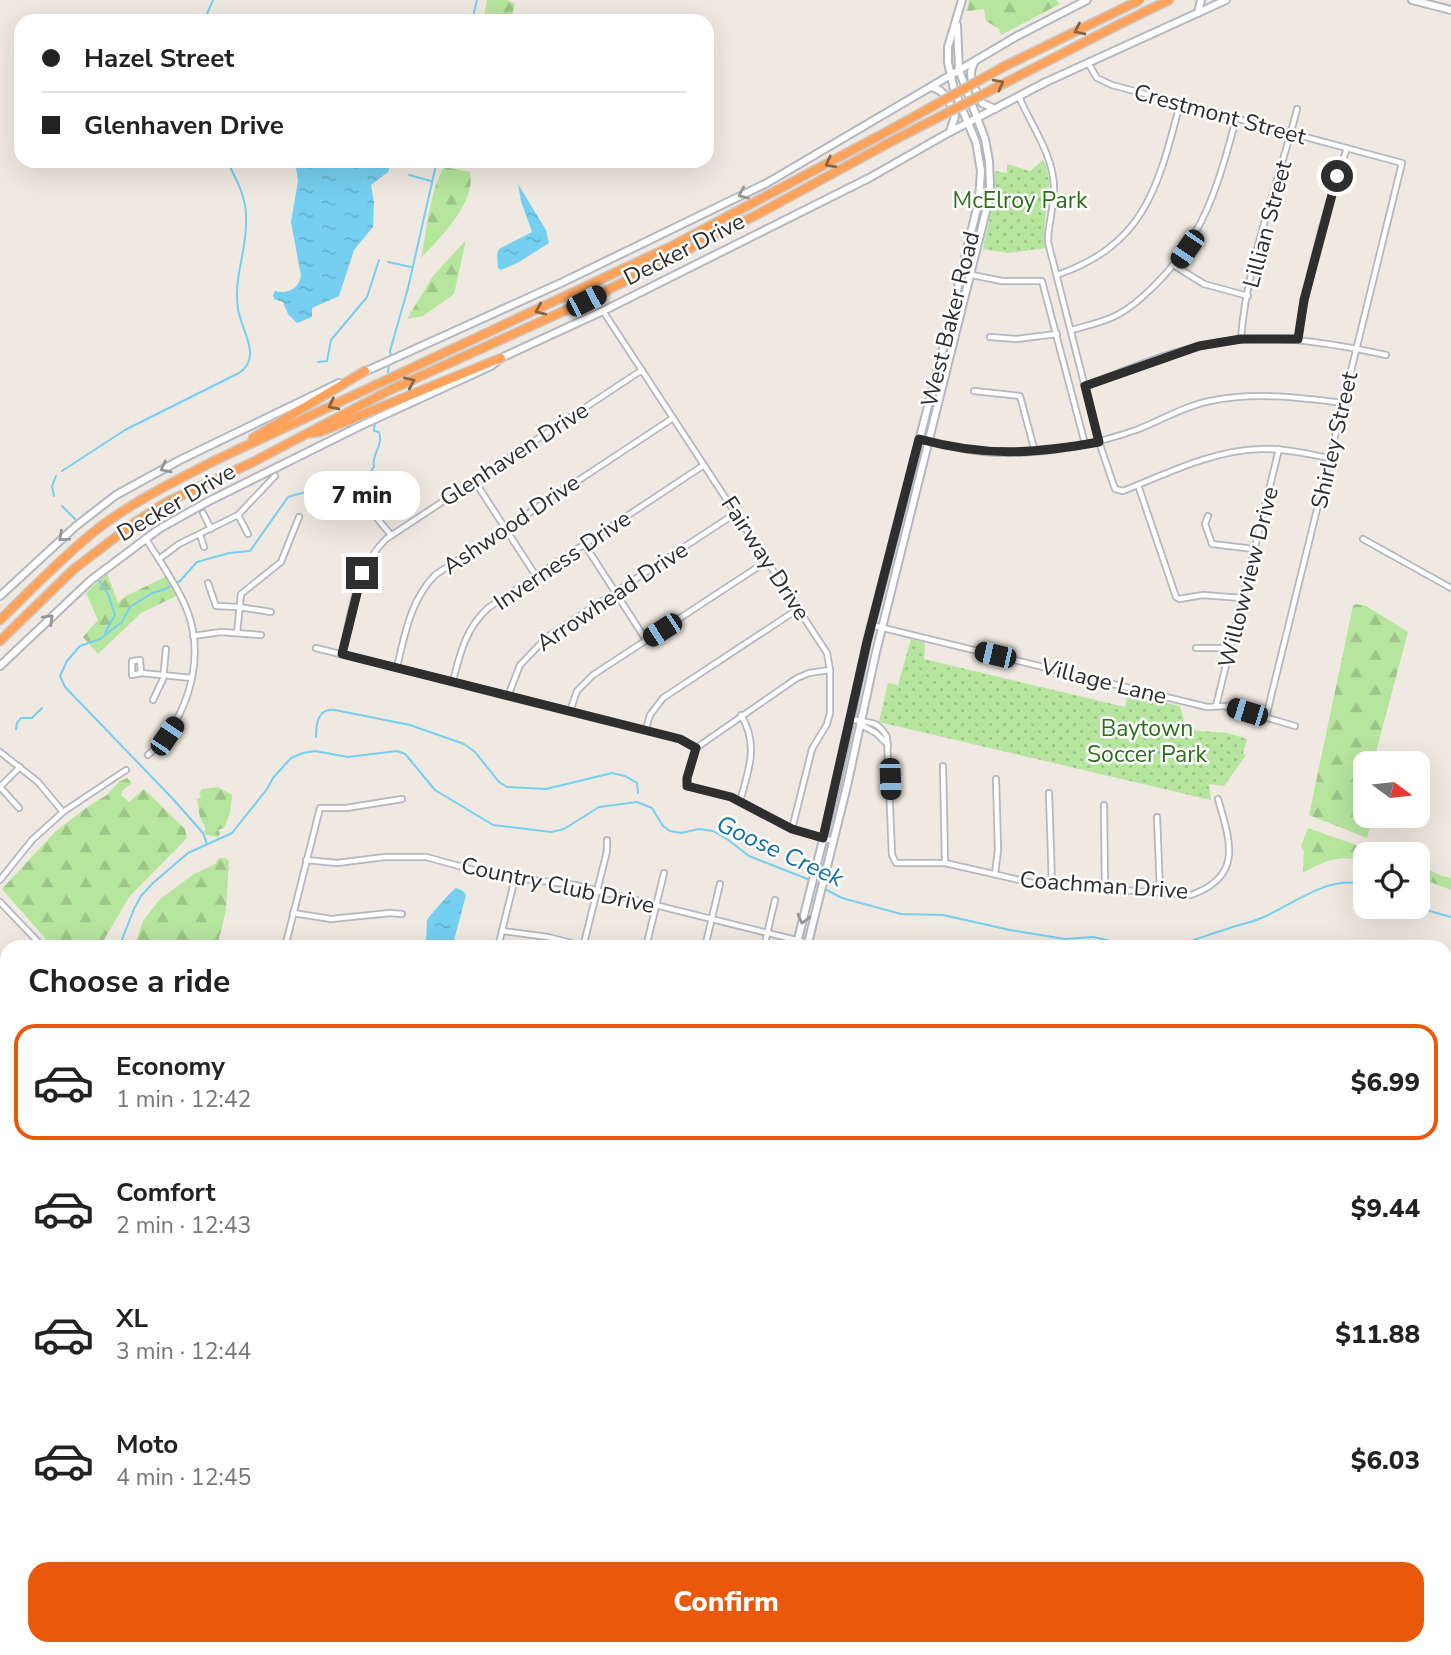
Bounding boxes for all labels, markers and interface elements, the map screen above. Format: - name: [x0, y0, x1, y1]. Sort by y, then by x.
- one-way arrow: [1074, 21, 1086, 35]
- text: Hazel Street: [84, 41, 234, 76]
- street label: Crestmont Street: [1130, 77, 1310, 153]
- one-way arrow: [992, 79, 1004, 93]
- text: Glenhaven Drive: [84, 108, 284, 143]
- one-way arrow: [825, 154, 837, 168]
- street label: Lillian Street: [1236, 156, 1300, 291]
- route start: [1321, 160, 1353, 192]
- park label: McElroy Park: [953, 185, 1088, 216]
- one-way arrow: [738, 186, 750, 200]
- street label: Decker Drive: [618, 206, 750, 293]
- car: [1167, 226, 1208, 272]
- street label: West Baker Road: [914, 228, 987, 410]
- car: [563, 282, 610, 320]
- one-way arrow: [535, 301, 547, 315]
- street label: Shirley Street: [1304, 367, 1366, 512]
- one-way arrow: [403, 376, 415, 390]
- street label: Glenhaven Drive: [434, 395, 595, 514]
- one-way arrow: [328, 397, 340, 411]
- street label: Decker Drive: [111, 456, 241, 549]
- one-way arrow: [160, 459, 172, 473]
- street label: Ashwood Drive: [437, 467, 586, 582]
- callout: 7 min: [304, 472, 420, 520]
- text: 7 min: [332, 480, 392, 511]
- street label: Willowview Drive: [1211, 483, 1286, 671]
- street label: Fairway Drive: [714, 490, 817, 626]
- street label: Inverness Drive: [488, 503, 637, 618]
- one-way arrow: [58, 529, 71, 542]
- street label: Arrowhead Drive: [530, 534, 694, 659]
- route end: [346, 557, 378, 589]
- car: [639, 610, 686, 650]
- one-way arrow: [41, 615, 54, 628]
- car: [973, 640, 1018, 670]
- street label: Village Lane: [1037, 651, 1170, 712]
- car: [1224, 696, 1271, 728]
- car: [147, 713, 188, 759]
- park label: Baytown Soccer Park: [1087, 713, 1208, 770]
- north arrow: [1353, 751, 1430, 828]
- map controls: [1353, 751, 1430, 919]
- car: [879, 758, 902, 800]
- water label: Goose Creek: [711, 808, 850, 895]
- button: locate: [1353, 842, 1430, 919]
- street label: Country Club Drive: [458, 850, 658, 921]
- street label: Coachman Drive: [1019, 864, 1189, 907]
- one-way arrow: [797, 913, 811, 925]
- text: Choose a ride: [28, 960, 230, 1003]
- text: Economy: [116, 1049, 225, 1084]
- icon: car: [32, 1051, 95, 1114]
- text: $6.99: [1351, 1065, 1420, 1100]
- text: 1 min · 12:42: [116, 1084, 251, 1115]
- text: Comfort: [116, 1175, 216, 1210]
- icon: car: [32, 1177, 95, 1240]
- text: $9.44: [1351, 1191, 1420, 1226]
- text: 2 min · 12:43: [116, 1210, 251, 1241]
- text: XL: [116, 1301, 148, 1336]
- icon: car: [32, 1303, 95, 1366]
- text: $11.88: [1335, 1317, 1420, 1352]
- text: 3 min · 12:44: [116, 1336, 251, 1367]
- text: Moto: [116, 1427, 178, 1462]
- icon: car: [32, 1429, 95, 1492]
- text: $6.03: [1351, 1443, 1420, 1478]
- text: 4 min · 12:45: [116, 1462, 251, 1493]
- button: Confirm: [28, 1562, 1424, 1642]

